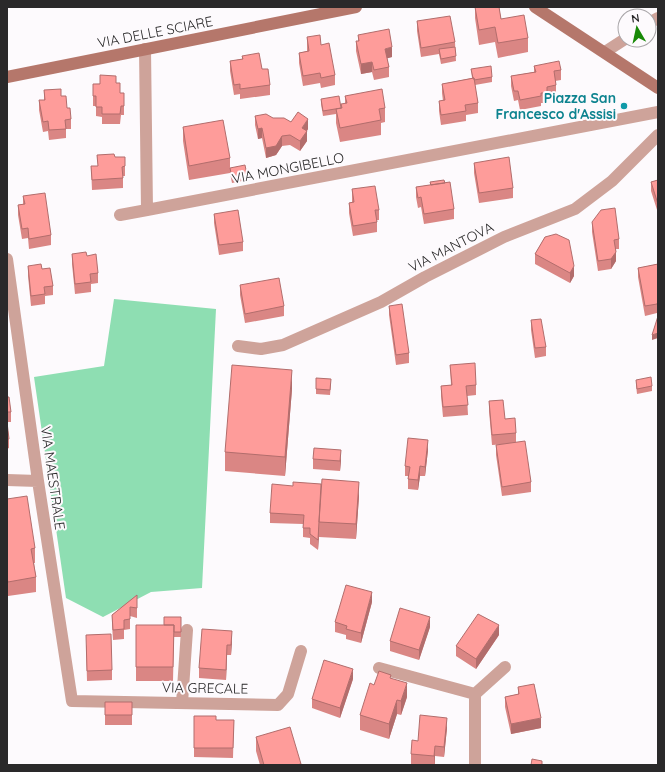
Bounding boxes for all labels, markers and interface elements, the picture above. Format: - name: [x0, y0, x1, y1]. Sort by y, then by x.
- north arrow: [617, 8, 657, 48]
- text: N: [630, 11, 641, 26]
- street label: VIA DELLE SCIARE: [96, 12, 214, 52]
- place label: Piazza San Francesco d'Assisi: [495, 89, 616, 123]
- marker: Piazza San Francesco d'Assisi: [619, 101, 629, 111]
- street label: VIA MONGIBELLO: [230, 148, 346, 188]
- street label: VIA MANTOVA: [405, 218, 497, 276]
- street label: VIA MAESTRALE: [37, 425, 69, 531]
- street label: VIA GRECALE: [162, 678, 248, 698]

